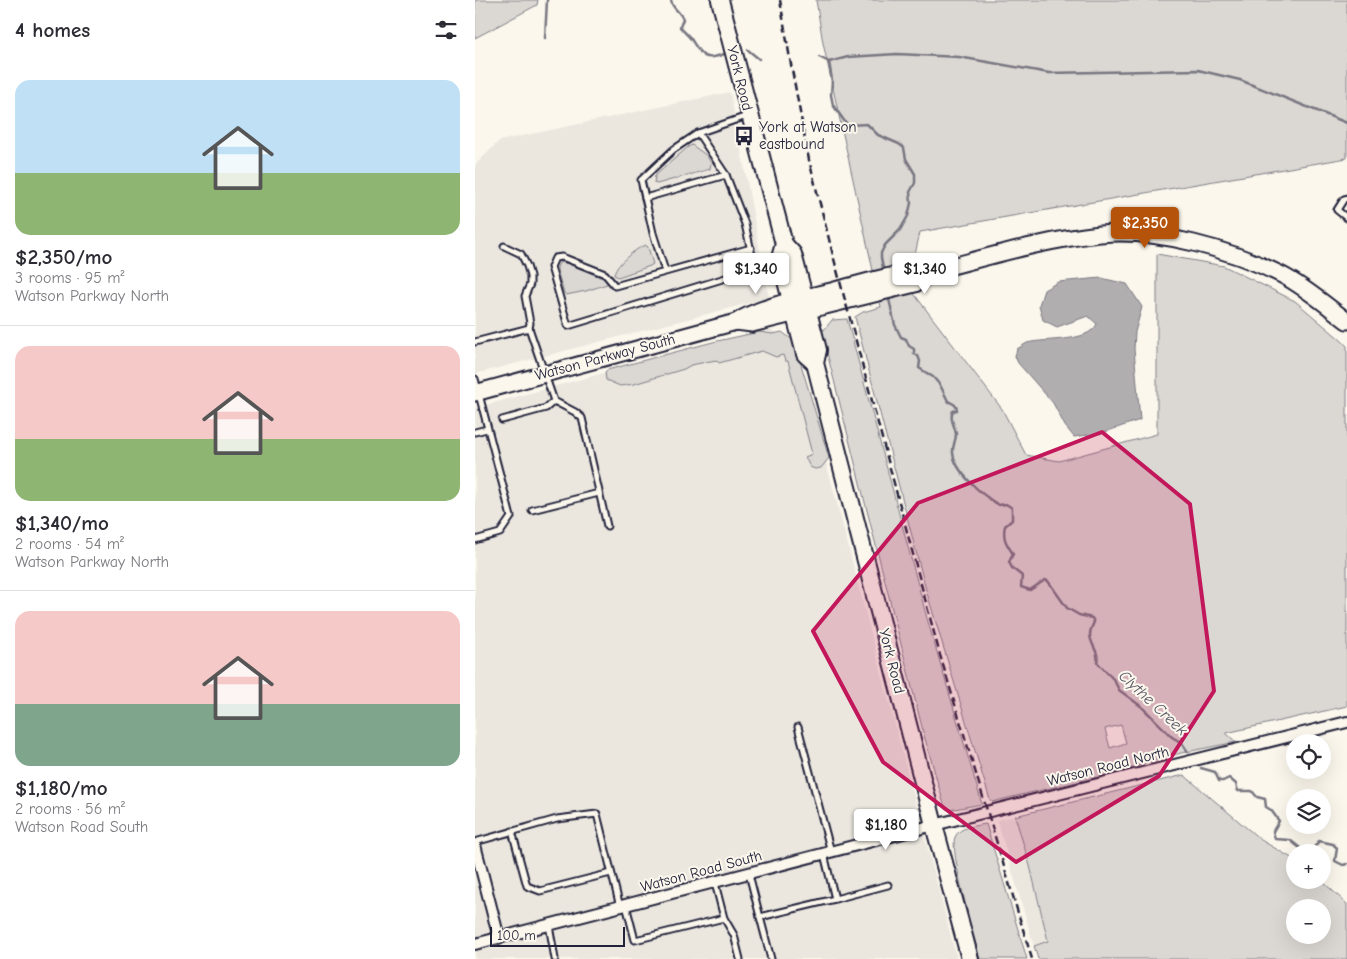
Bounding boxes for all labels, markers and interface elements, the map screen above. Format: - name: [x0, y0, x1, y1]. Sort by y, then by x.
- icon: filters: [432, 16, 460, 44]
- text: 4 homes: [15, 18, 90, 42]
- street label: York Road: [723, 44, 757, 112]
- icon: home: [193, 113, 283, 203]
- place label: York at Watson eastbound: [759, 118, 857, 153]
- bus stop icon: York at Watson eastbound: [733, 125, 755, 147]
- pin: $2,350: [1104, 206, 1186, 249]
- text: $2,350: [1122, 214, 1168, 232]
- text: $2,350/mo: [15, 245, 112, 269]
- pin: $1,340: [715, 252, 797, 295]
- pin: $1,340: [884, 252, 966, 295]
- text: $1,340: [734, 260, 778, 278]
- text: $1,340: [903, 260, 947, 278]
- text: 3 rooms · 95 m²: [15, 269, 125, 287]
- text: Watson Parkway North: [15, 287, 169, 305]
- street label: Watson Parkway South: [533, 330, 677, 384]
- icon: home: [193, 378, 283, 468]
- text: $1,340/mo: [15, 511, 109, 535]
- text: 2 rooms · 54 m²: [15, 535, 124, 553]
- text: Watson Parkway North: [15, 553, 169, 571]
- street label: York Road: [875, 627, 909, 695]
- icon: home: [193, 643, 283, 733]
- water label: Clythe Creek: [1115, 667, 1191, 739]
- map controls: [1286, 734, 1331, 944]
- button: locate: [1286, 734, 1331, 779]
- street label: Watson Road North: [1045, 742, 1171, 790]
- text: $1,180/mo: [15, 776, 108, 800]
- button: layers: [1286, 789, 1331, 834]
- text: 2 rooms · 56 m²: [15, 800, 125, 818]
- pin: $1,180: [845, 808, 927, 851]
- text: $1,180: [865, 816, 907, 834]
- text: Watson Road South: [15, 818, 148, 836]
- button: +: [1286, 844, 1331, 889]
- street label: Watson Road South: [638, 846, 764, 896]
- button: −: [1286, 899, 1331, 944]
- scale bar: [490, 924, 625, 947]
- text: 100 m: [497, 927, 536, 944]

